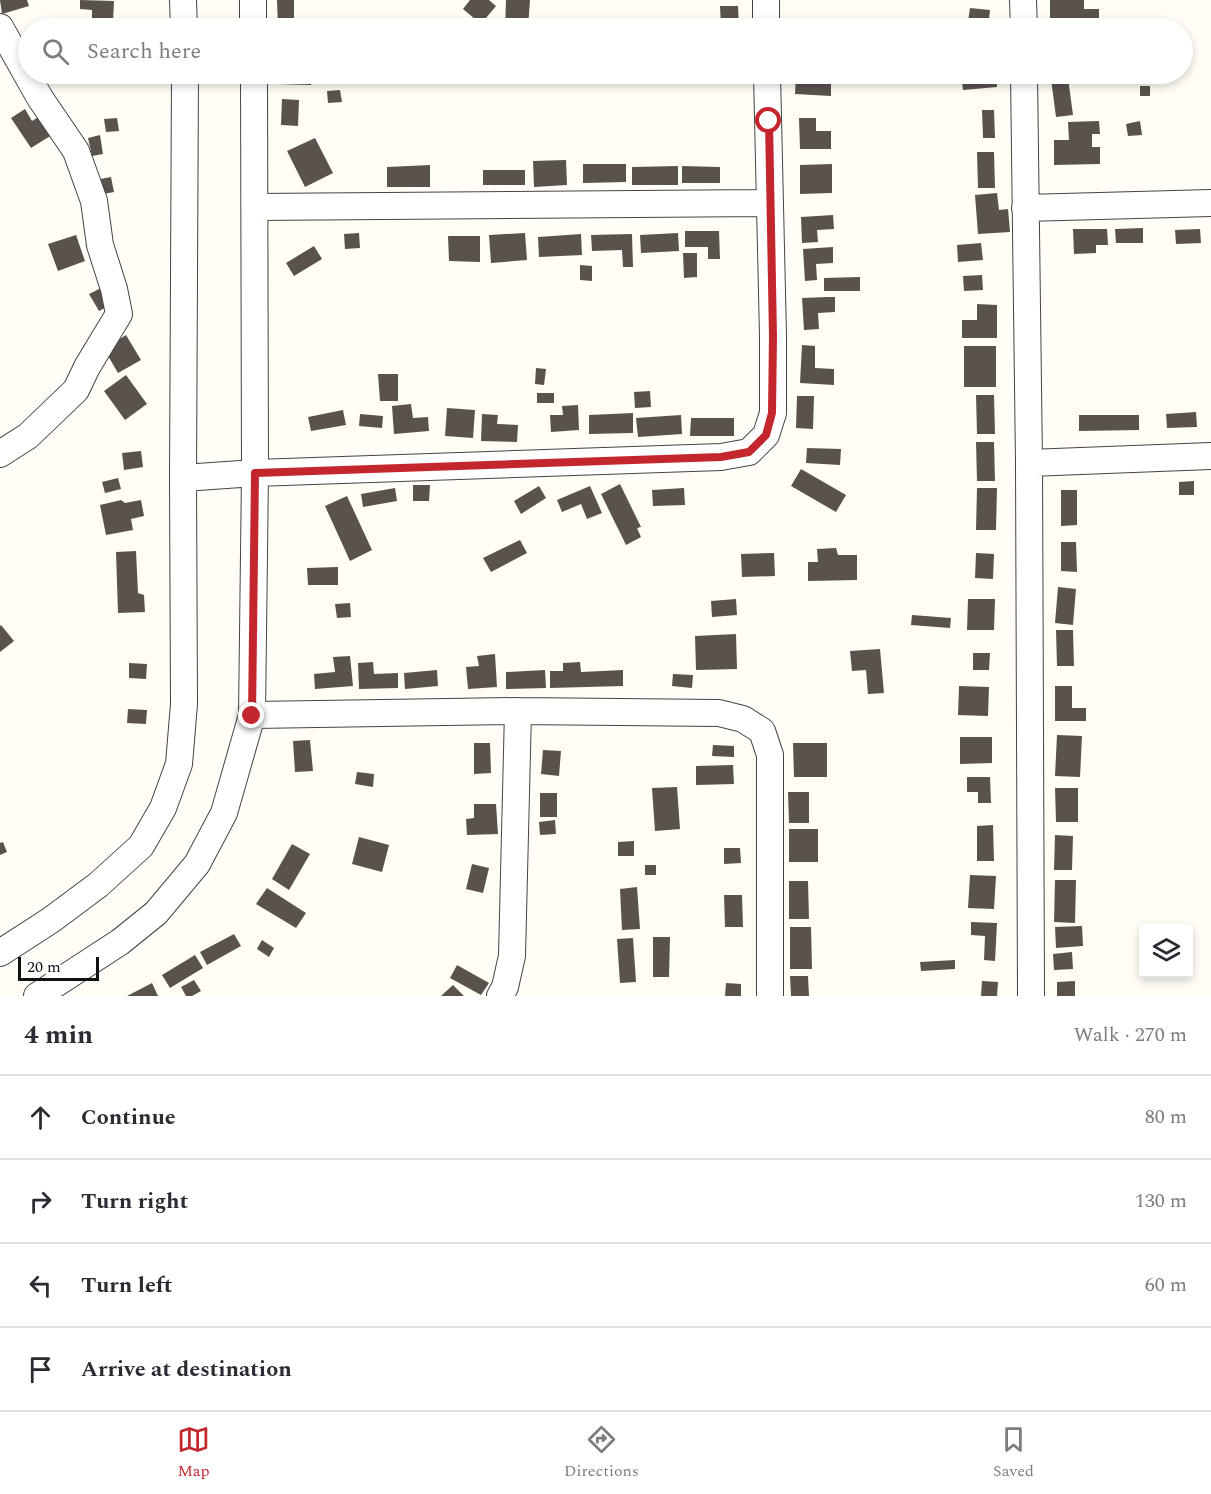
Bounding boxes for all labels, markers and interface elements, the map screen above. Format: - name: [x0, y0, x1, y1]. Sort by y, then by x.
- search box: [18, 18, 1193, 84]
- icon: search: [39, 35, 72, 68]
- text: Search here: [87, 35, 201, 68]
- route start: [755, 107, 781, 133]
- route end: [238, 702, 264, 728]
- map controls: [1139, 924, 1193, 978]
- button: layers: [1139, 924, 1193, 978]
- scale bar: [18, 954, 99, 982]
- text: 20 m: [27, 955, 61, 979]
- text: 4 min: [24, 1015, 93, 1055]
- text: Walk · 270 m: [1074, 1020, 1187, 1050]
- icon: ahead: [24, 1101, 57, 1134]
- text: Continue: [81, 1101, 176, 1134]
- text: 80 m: [1145, 1102, 1187, 1132]
- icon: right: [24, 1185, 57, 1218]
- text: Turn right: [81, 1185, 188, 1218]
- text: 130 m: [1135, 1186, 1187, 1216]
- icon: left: [24, 1269, 57, 1302]
- text: Turn left: [81, 1269, 173, 1302]
- text: 60 m: [1145, 1270, 1187, 1300]
- icon: arrive: [24, 1353, 57, 1386]
- text: Arrive at destination: [81, 1353, 292, 1386]
- tab: Map: [177, 1423, 210, 1483]
- tab: Directions: [564, 1423, 639, 1483]
- tab: Saved: [993, 1423, 1034, 1483]

